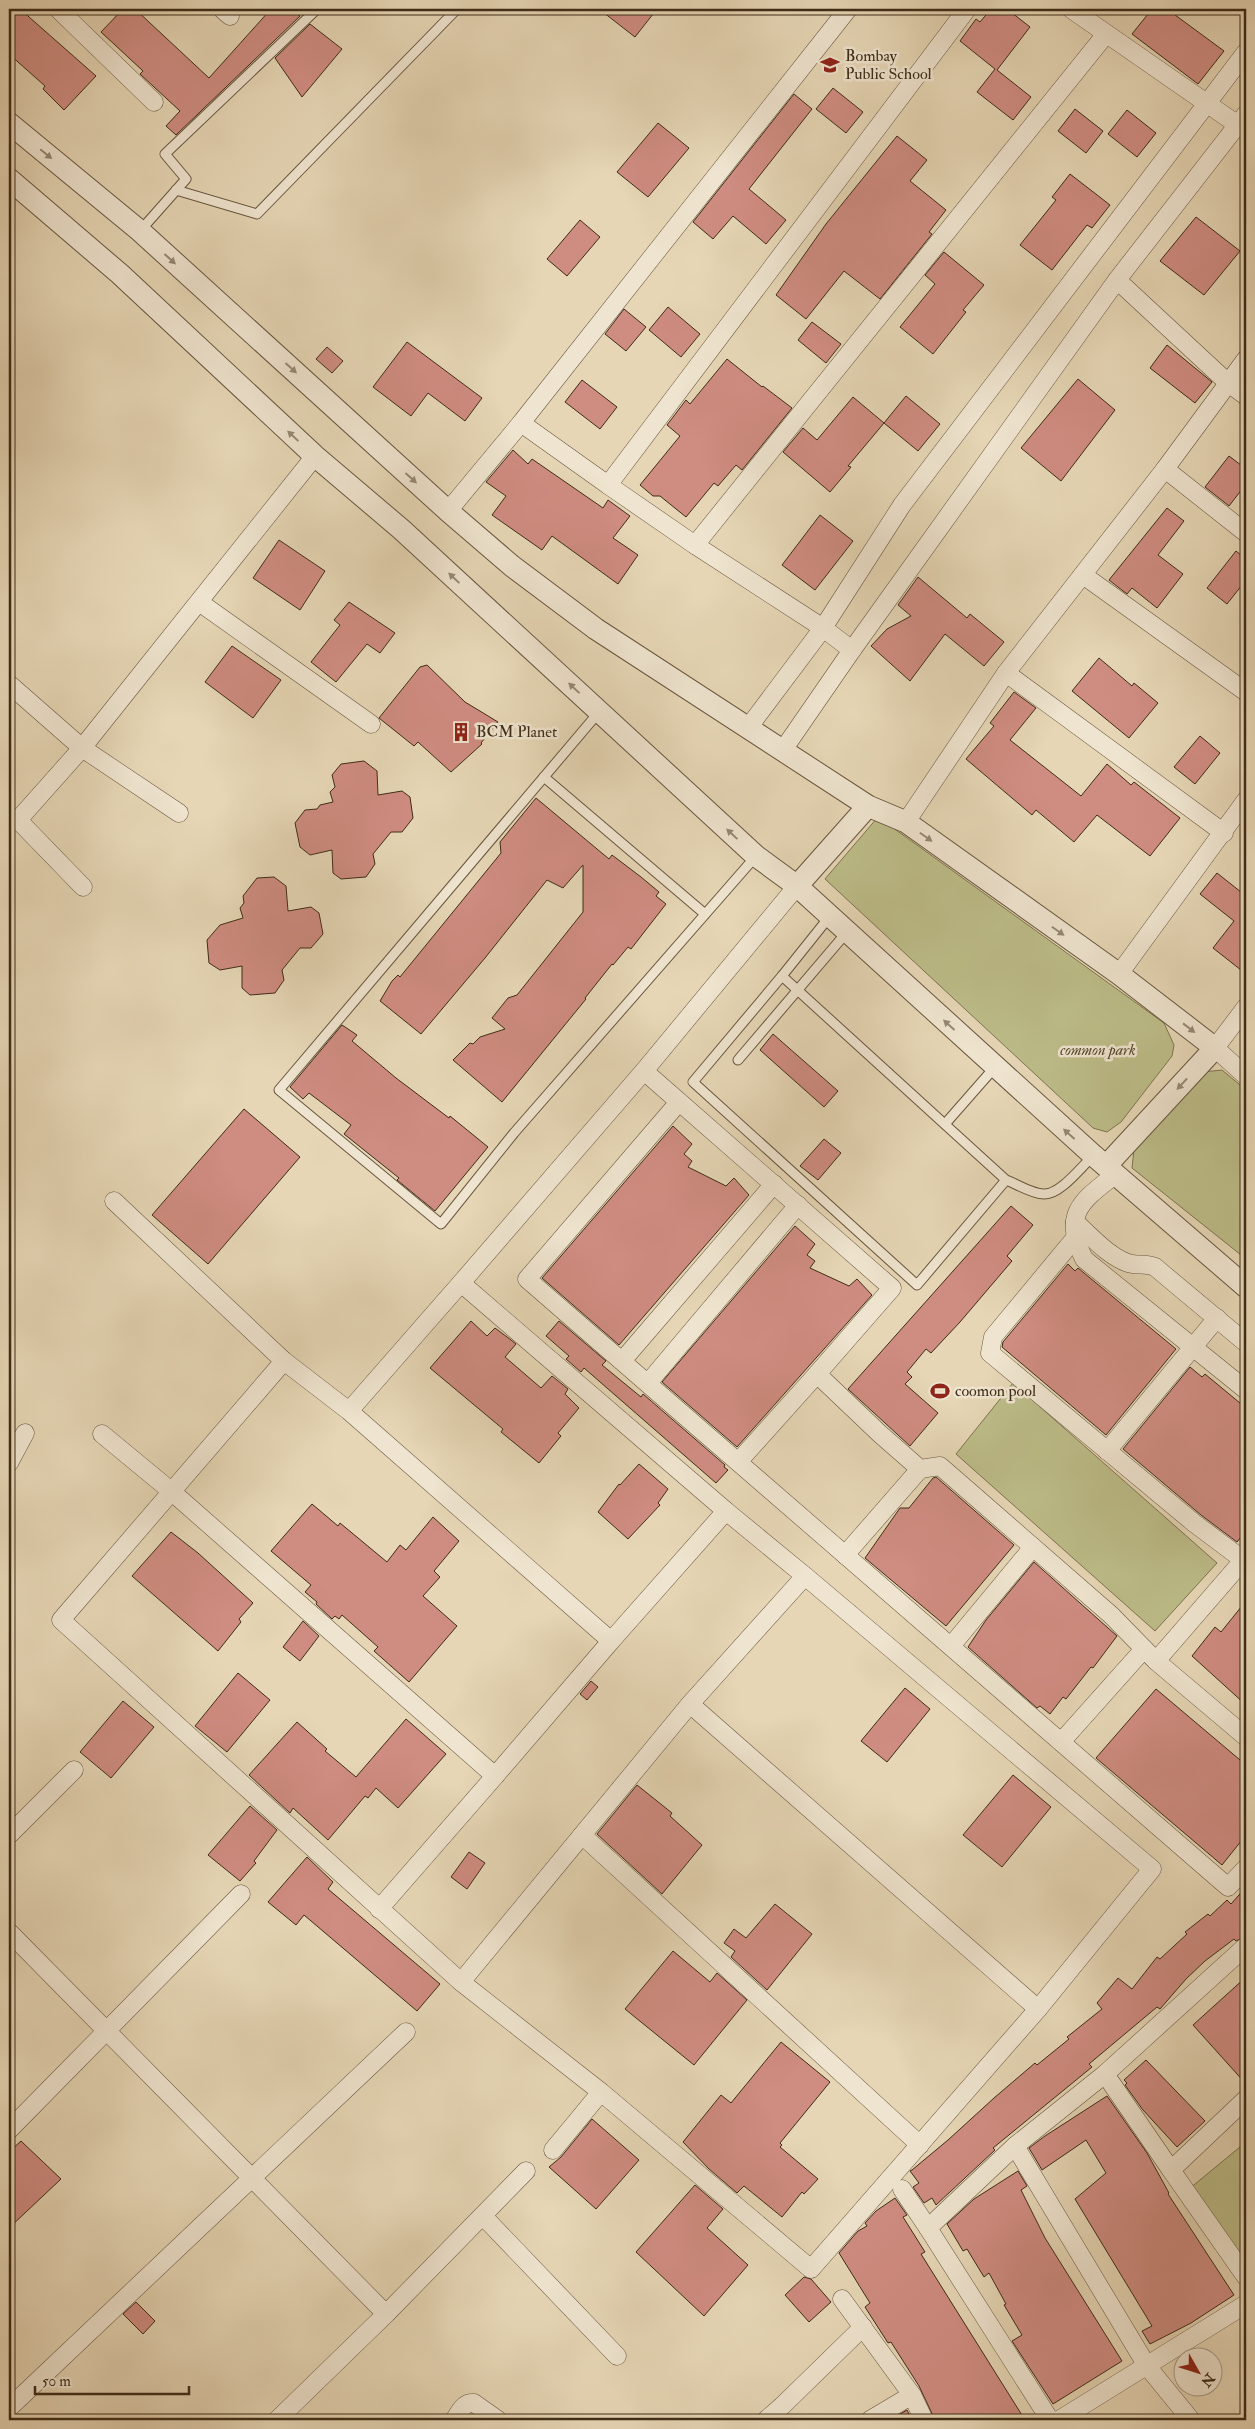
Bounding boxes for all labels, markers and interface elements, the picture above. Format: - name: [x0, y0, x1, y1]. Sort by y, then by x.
- place label: Bombay Public School: [845, 46, 932, 84]
- school or university icon: Bombay Public School: [819, 54, 841, 76]
- one-way arrow: [40, 149, 53, 160]
- one-way arrow: [164, 253, 176, 265]
- one-way arrow: [284, 362, 296, 374]
- one-way arrow: [288, 430, 300, 442]
- one-way arrow: [404, 472, 416, 484]
- one-way arrow: [448, 573, 461, 584]
- one-way arrow: [567, 683, 580, 694]
- building icon: BCM Planet: [450, 721, 472, 743]
- place label: BCM Planet: [476, 722, 557, 742]
- one-way arrow: [727, 828, 739, 840]
- one-way arrow: [919, 831, 932, 842]
- one-way arrow: [1052, 926, 1065, 936]
- one-way arrow: [943, 1019, 956, 1030]
- one-way arrow: [1182, 1023, 1196, 1033]
- park label: common park: [1060, 1040, 1136, 1060]
- one-way arrow: [1176, 1078, 1188, 1090]
- one-way arrow: [1064, 1128, 1076, 1140]
- sports icon: coomon pool: [929, 1380, 951, 1402]
- place label: coomon pool: [955, 1381, 1036, 1402]
- north arrow: [1172, 2346, 1222, 2396]
- scale bar: [35, 2364, 189, 2396]
- text: N: [1197, 2369, 1219, 2390]
- text: 50 m: [42, 2372, 71, 2391]

